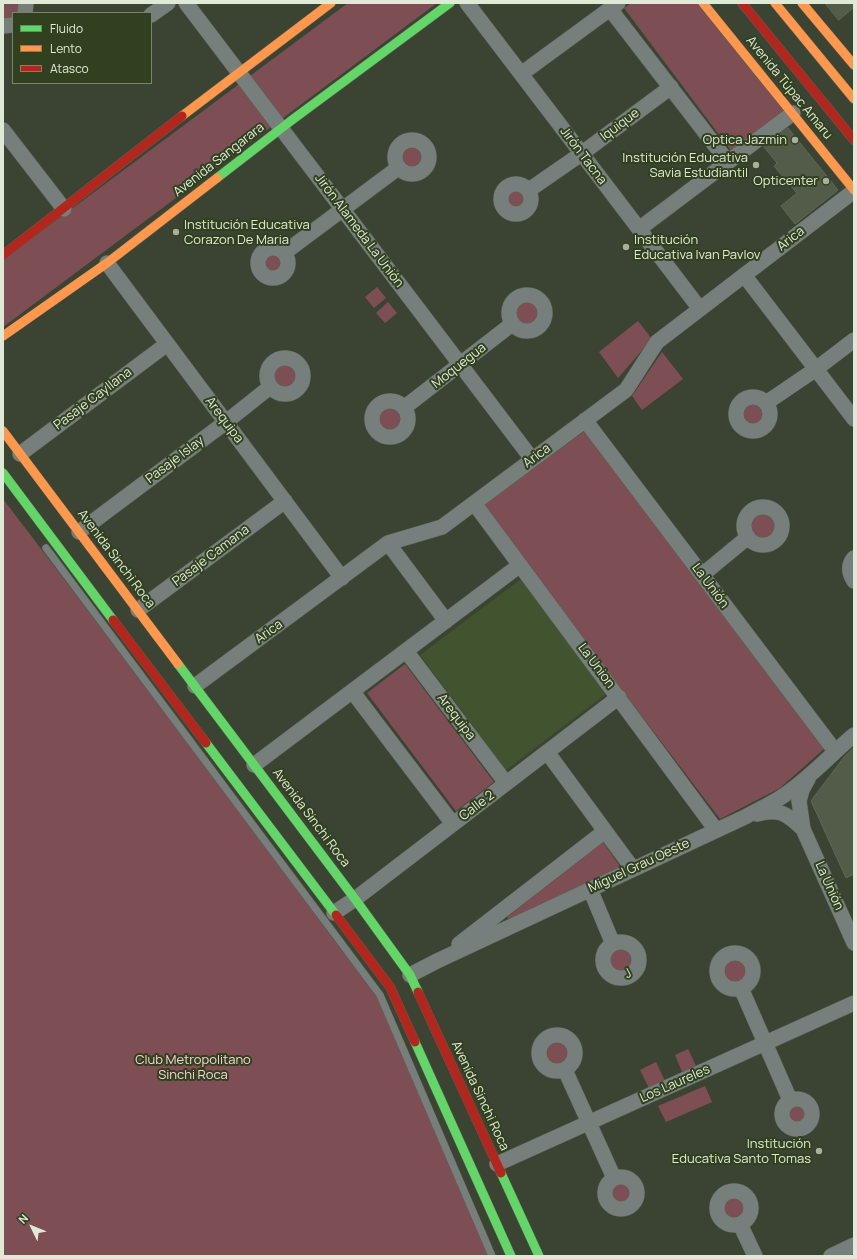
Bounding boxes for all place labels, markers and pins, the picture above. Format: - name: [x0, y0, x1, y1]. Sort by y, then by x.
- place label: Optica Jazmin: [703, 132, 787, 148]
- marker: Optica Jazmin: [790, 135, 800, 145]
- place label: Institución Educativa Savia Estudiantil: [622, 150, 748, 181]
- marker: Institución Educativa Savia Estudiantil: [751, 160, 761, 170]
- place label: Opticenter: [753, 173, 818, 189]
- marker: Opticenter: [821, 176, 831, 186]
- place label: Institución Educativa Corazon De Maria: [184, 217, 310, 248]
- marker: Institución Educativa Corazon De Maria: [171, 227, 181, 237]
- place label: Institución Educativa Ivan Pavlov: [634, 232, 760, 263]
- marker: Institución Educativa Ivan Pavlov: [621, 242, 631, 252]
- place label: Institución Educativa Santo Tomas: [672, 1136, 811, 1167]
- marker: Institución Educativa Santo Tomas: [814, 1146, 824, 1156]

